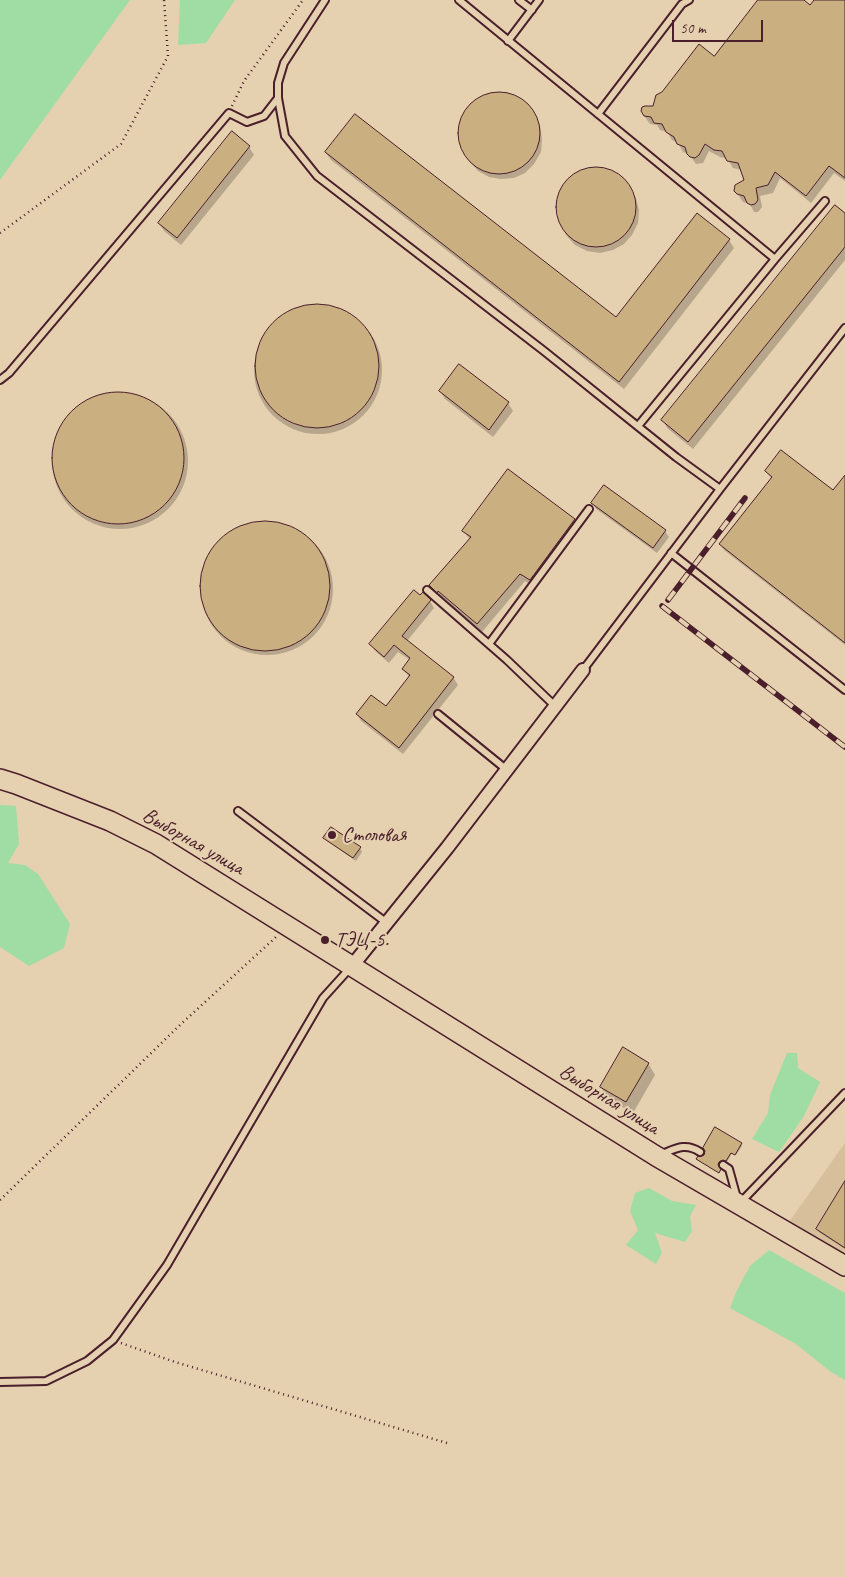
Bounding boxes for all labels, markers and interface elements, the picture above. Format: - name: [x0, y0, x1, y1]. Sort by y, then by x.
- scale bar: [675, 10, 766, 42]
- text: 50 m: [680, 19, 706, 38]
- street label: Выборная улица: [138, 803, 248, 881]
- place label: Столовая: [342, 822, 406, 848]
- marker: Столовая: [326, 829, 338, 841]
- place label: ТЭЦ-5.: [335, 927, 389, 953]
- marker: ТЭЦ-5.: [319, 934, 331, 946]
- street label: Выборная улица: [554, 1059, 664, 1141]

